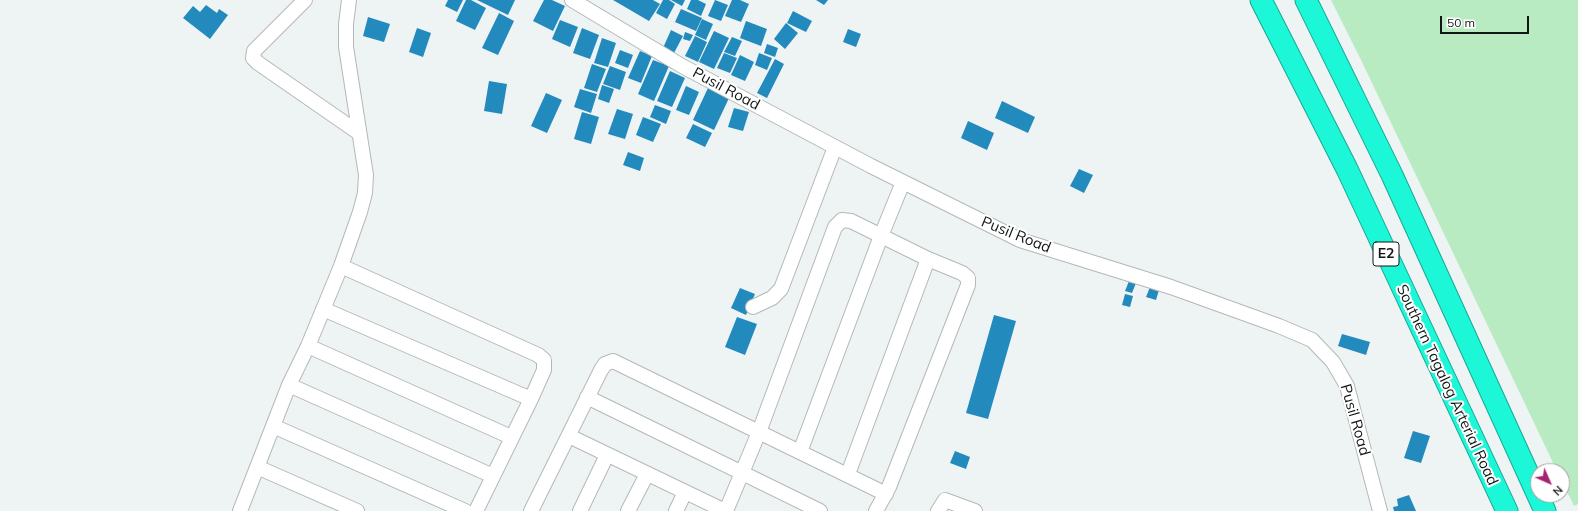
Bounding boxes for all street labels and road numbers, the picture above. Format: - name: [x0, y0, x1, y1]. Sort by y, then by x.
- street label: Pusil Road: [689, 64, 763, 114]
- street label: Pusil Road: [979, 213, 1053, 257]
- road number: E2: [1373, 242, 1399, 266]
- street label: Southern Tagalog Arterial Road: [1392, 282, 1502, 488]
- street label: Pusil Road: [1336, 382, 1374, 458]

